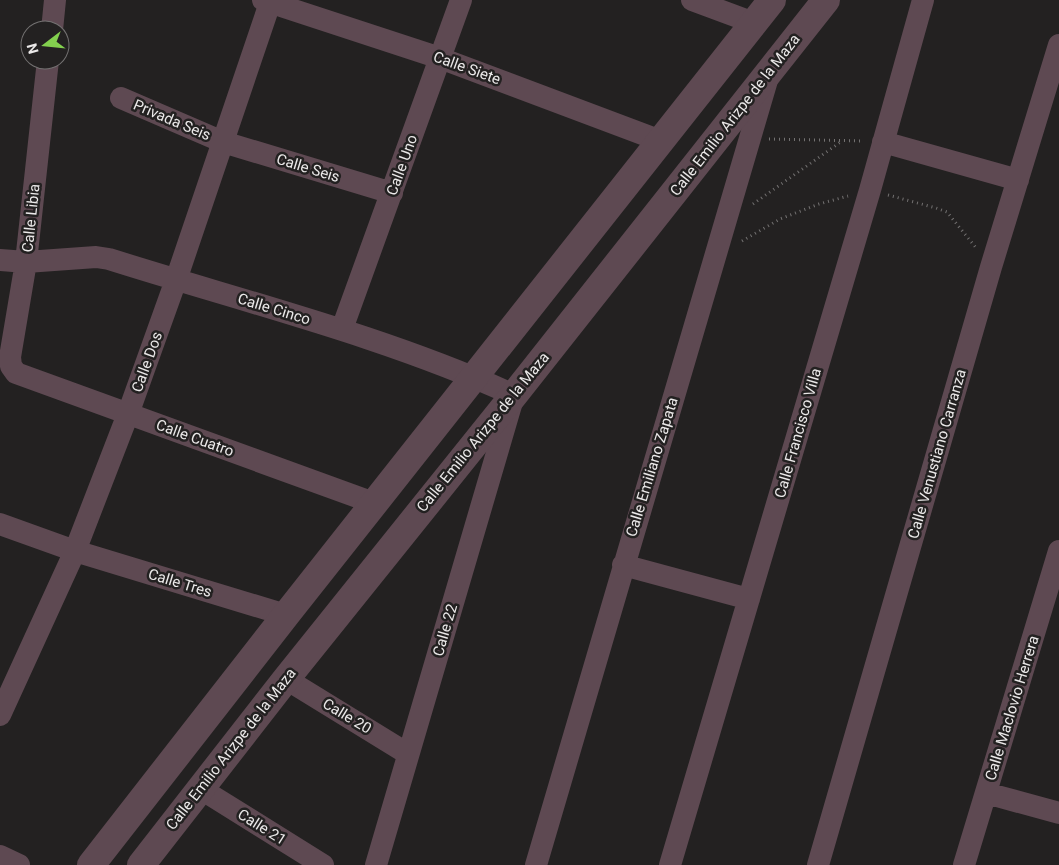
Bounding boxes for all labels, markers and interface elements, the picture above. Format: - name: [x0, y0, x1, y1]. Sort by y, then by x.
- north arrow: [20, 20, 70, 70]
- street label: Calle Emilio Arizpe de la Maza: [666, 31, 804, 199]
- text: N: [23, 42, 42, 56]
- street label: Calle Siete: [431, 48, 503, 88]
- street label: Privada Seis: [131, 96, 213, 144]
- street label: Calle Uno: [383, 132, 421, 198]
- street label: Calle Seis: [274, 150, 342, 186]
- street label: Calle Libia: [18, 183, 44, 253]
- street label: Calle Cinco: [236, 289, 312, 329]
- street label: Calle Dos: [128, 329, 166, 395]
- street label: Calle Emilio Arizpe de la Maza: [413, 348, 553, 516]
- street label: Calle Francisco Villa: [771, 366, 825, 500]
- street label: Calle Venustiano Carranza: [904, 367, 970, 541]
- street label: Calle Emiliano Zapata: [622, 395, 682, 539]
- street label: Calle Cuatro: [154, 416, 236, 460]
- street label: Calle Tres: [146, 565, 214, 601]
- street label: Calle 22: [429, 602, 461, 658]
- street label: Calle Maclovio Herrera: [981, 633, 1043, 783]
- street label: Calle Emilio Arizpe de la Maza: [162, 665, 300, 833]
- street label: Calle 20: [319, 694, 375, 738]
- street label: Calle 21: [234, 805, 290, 849]

